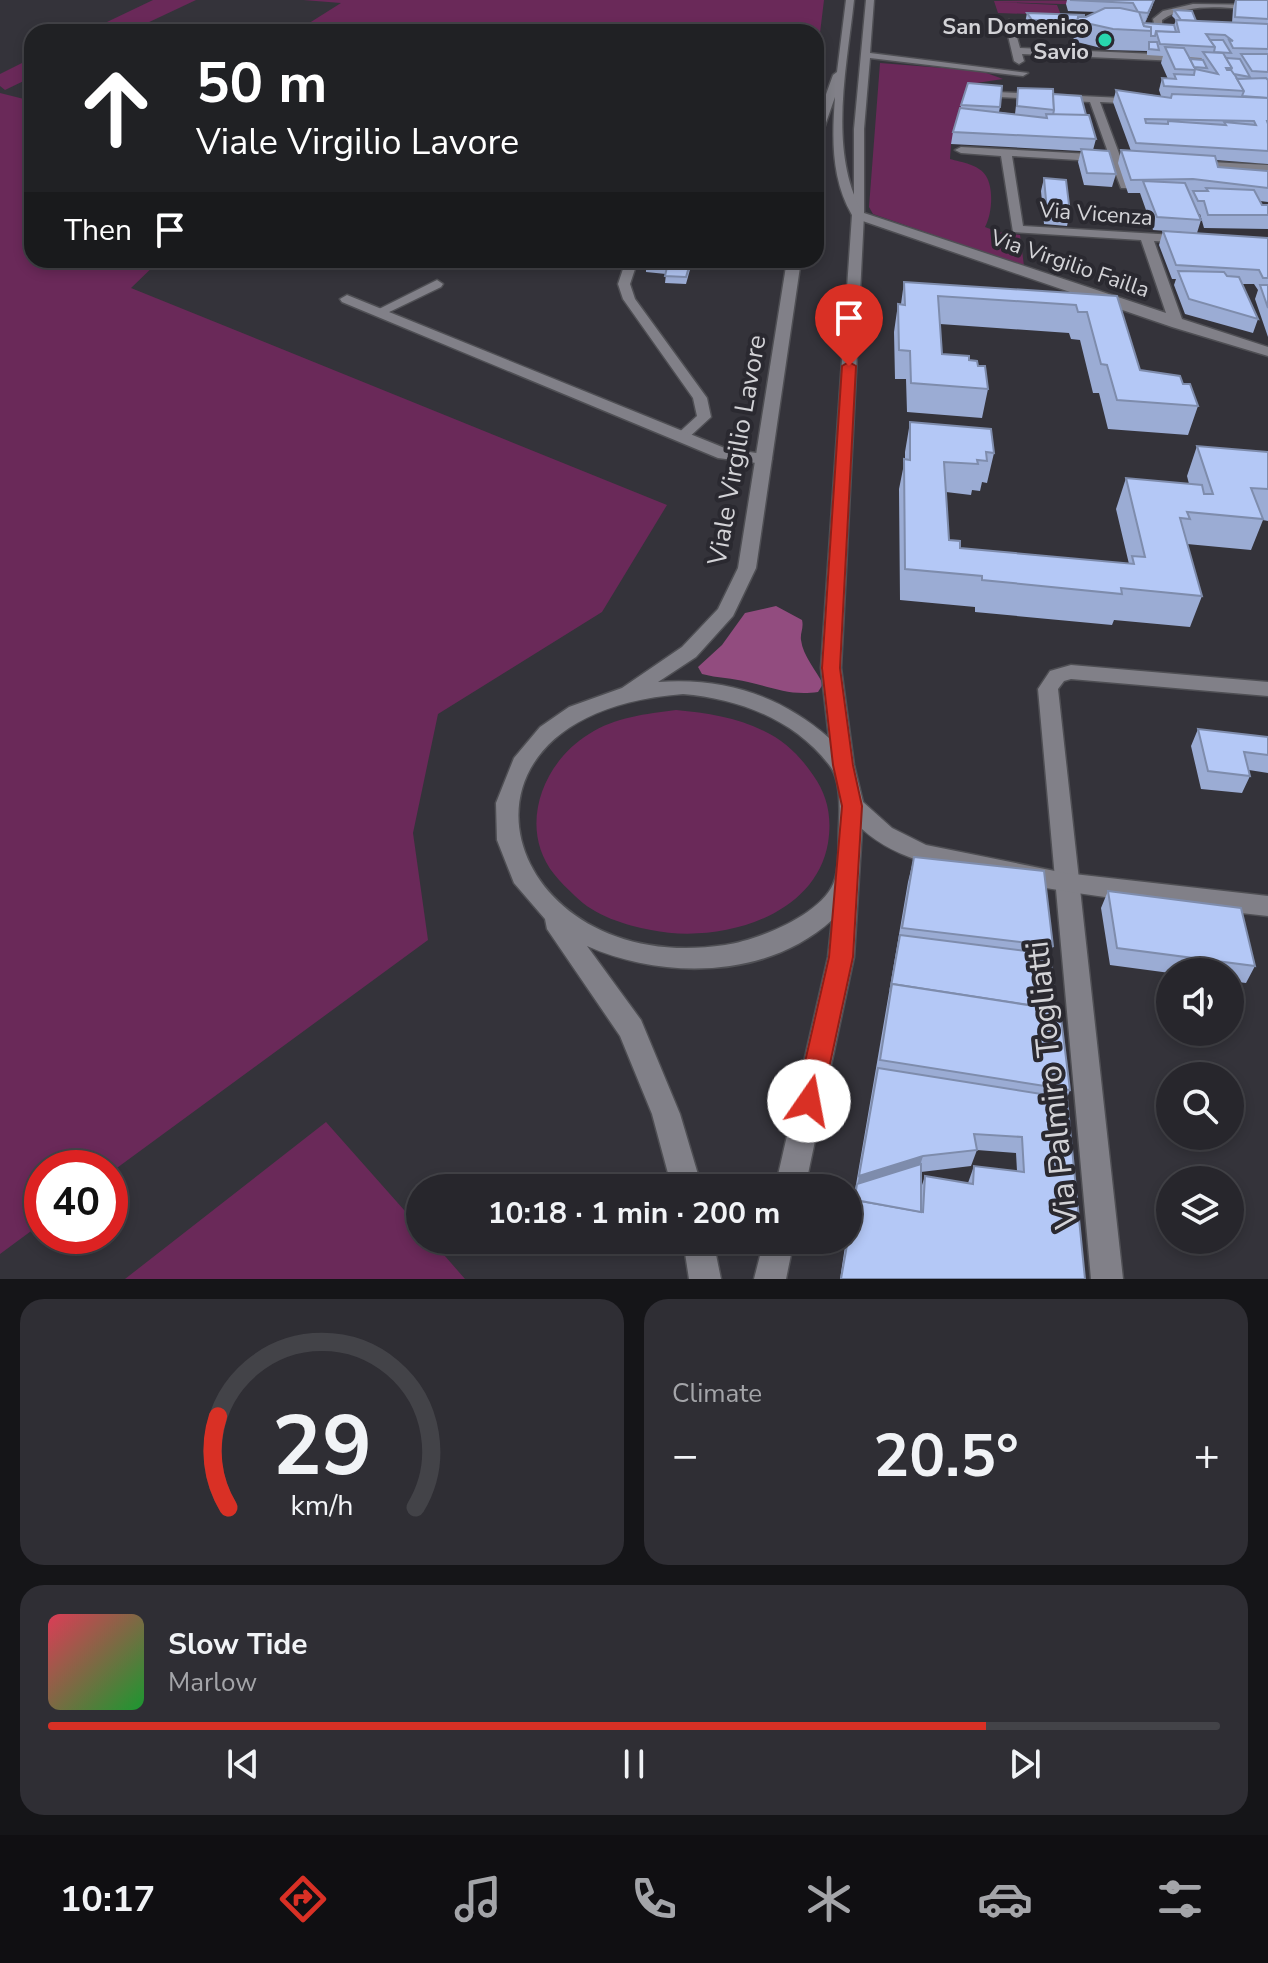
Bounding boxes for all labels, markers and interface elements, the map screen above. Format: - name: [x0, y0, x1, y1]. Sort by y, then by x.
- place label: San Domenico Savio: [942, 12, 1089, 67]
- marker: San Domenico Savio: [1096, 31, 1114, 49]
- text: 50 m: [196, 45, 327, 122]
- icon: ahead: [64, 56, 168, 160]
- text: Viale Virgilio Lavore: [196, 118, 519, 167]
- street label: Via Vicenza: [1037, 195, 1154, 233]
- icon: arrive: [148, 208, 192, 252]
- text: Then: [64, 210, 132, 251]
- street label: Via Virgilio Failla: [986, 222, 1153, 305]
- pin: [815, 284, 883, 366]
- icon: arrive: [827, 296, 871, 340]
- street label: Viale Virgilio Lavore: [699, 332, 775, 569]
- street label: Via Palmiro Togliatti: [1015, 939, 1089, 1232]
- map controls: [1156, 958, 1244, 1254]
- button: sound: [1156, 958, 1244, 1046]
- position arrow: [767, 1059, 851, 1143]
- button: search: [1156, 1062, 1244, 1150]
- speed limit sign: 40: [24, 1150, 128, 1254]
- button: layers: [1156, 1166, 1244, 1254]
- text: 10:18 · 1 min · 200 m: [488, 1193, 780, 1234]
- text: Climate: [672, 1376, 762, 1411]
- text: 29: [272, 1390, 372, 1503]
- text: 20.5°: [873, 1415, 1019, 1497]
- text: −: [672, 1426, 698, 1486]
- text: +: [1194, 1426, 1220, 1486]
- text: km/h: [291, 1486, 353, 1525]
- text: Slow Tide: [168, 1624, 308, 1665]
- text: Marlow: [168, 1665, 257, 1700]
- icon: previous: [221, 1742, 265, 1786]
- icon: pause: [612, 1742, 656, 1786]
- icon: next: [1003, 1742, 1047, 1786]
- icon: directions: [275, 1871, 331, 1927]
- icon: music: [450, 1871, 506, 1927]
- icon: phone: [626, 1871, 682, 1927]
- icon: climate: [801, 1871, 857, 1927]
- icon: car: [977, 1871, 1033, 1927]
- icon: filters: [1152, 1871, 1208, 1927]
- text: 10:17: [60, 1875, 155, 1924]

